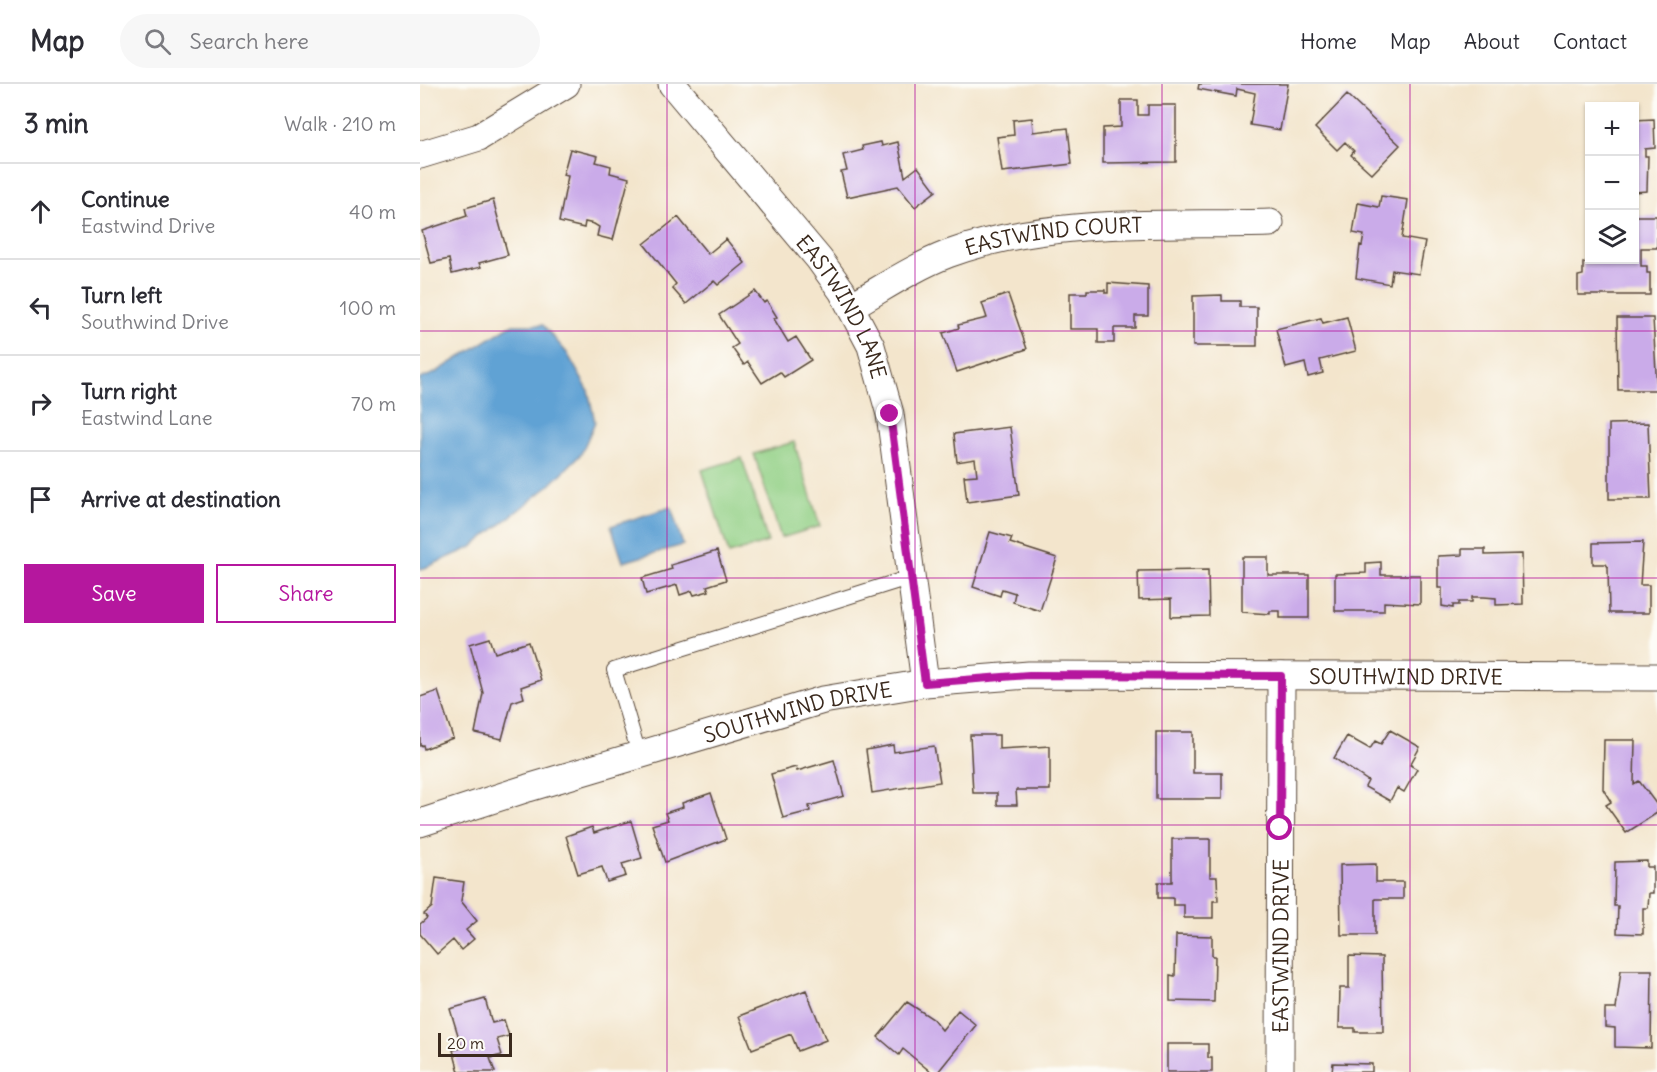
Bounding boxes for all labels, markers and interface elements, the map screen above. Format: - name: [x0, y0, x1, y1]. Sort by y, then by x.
- search box: [120, 14, 540, 68]
- text: Map: [30, 23, 84, 59]
- icon: search: [141, 25, 174, 58]
- text: Search here: [189, 27, 309, 55]
- text: Home: [1300, 28, 1357, 55]
- text: Map: [1390, 28, 1431, 55]
- text: About: [1464, 28, 1520, 55]
- text: Contact: [1553, 28, 1627, 55]
- map controls: [1585, 102, 1639, 264]
- button: +: [1585, 102, 1639, 156]
- text: 3 min: [24, 107, 89, 140]
- text: Walk · 210 m: [284, 111, 396, 136]
- button: −: [1585, 156, 1639, 210]
- text: Continue: [81, 185, 170, 213]
- icon: ahead: [24, 195, 57, 228]
- text: 40 m: [349, 199, 396, 224]
- button: layers: [1585, 210, 1639, 264]
- street label: EASTWIND COURT: [961, 211, 1143, 261]
- text: Eastwind Drive: [81, 213, 215, 238]
- street label: EASTWIND LANE: [791, 229, 893, 382]
- text: Turn left: [81, 281, 162, 309]
- icon: left: [24, 291, 57, 324]
- text: 100 m: [339, 295, 396, 320]
- text: Southwind Drive: [81, 309, 229, 334]
- text: Turn right: [81, 377, 177, 405]
- icon: right: [24, 387, 57, 420]
- text: 70 m: [351, 391, 396, 416]
- route end: [876, 400, 902, 426]
- text: Eastwind Lane: [81, 405, 213, 430]
- icon: arrive: [24, 483, 57, 516]
- text: Arrive at destination: [81, 485, 281, 513]
- button: Save: [24, 564, 204, 623]
- button: Share: [216, 564, 396, 623]
- street label: SOUTHWIND DRIVE: [1309, 662, 1503, 690]
- street label: SOUTHWIND DRIVE: [700, 675, 894, 748]
- route start: [1266, 814, 1292, 840]
- street label: EASTWIND DRIVE: [1267, 859, 1294, 1033]
- scale bar: [438, 1030, 512, 1058]
- text: 20 m: [447, 1033, 484, 1053]

